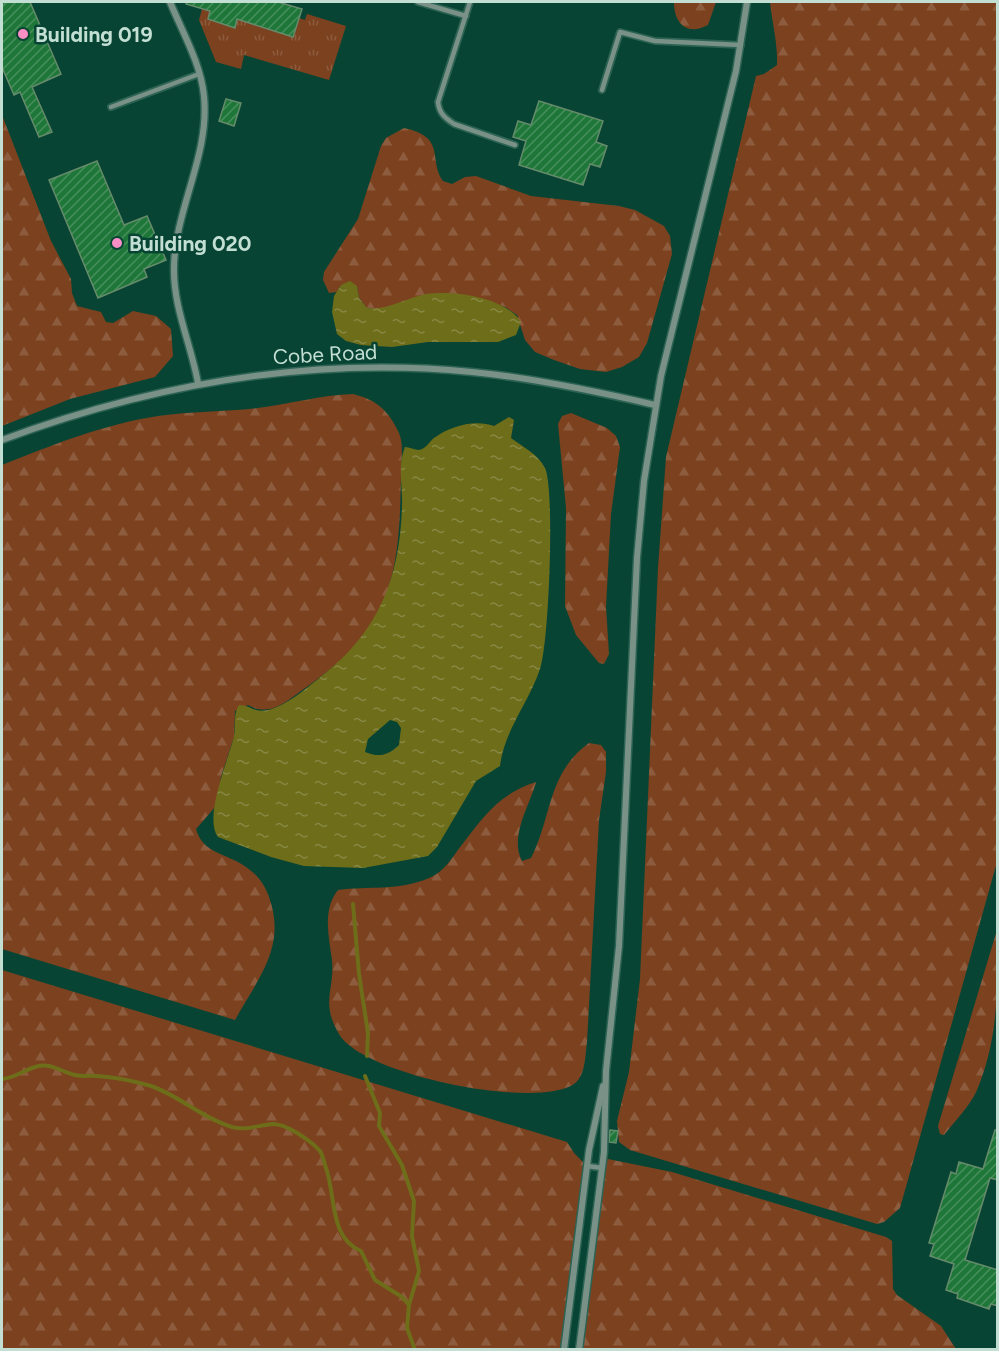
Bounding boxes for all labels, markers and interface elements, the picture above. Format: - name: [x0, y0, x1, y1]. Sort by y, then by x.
- place label: Building 019: [35, 22, 153, 47]
- marker: Building 019: [16, 27, 30, 41]
- place label: Building 020: [129, 231, 251, 256]
- marker: Building 020: [110, 236, 124, 250]
- street label: Cobe Road: [272, 339, 378, 369]

